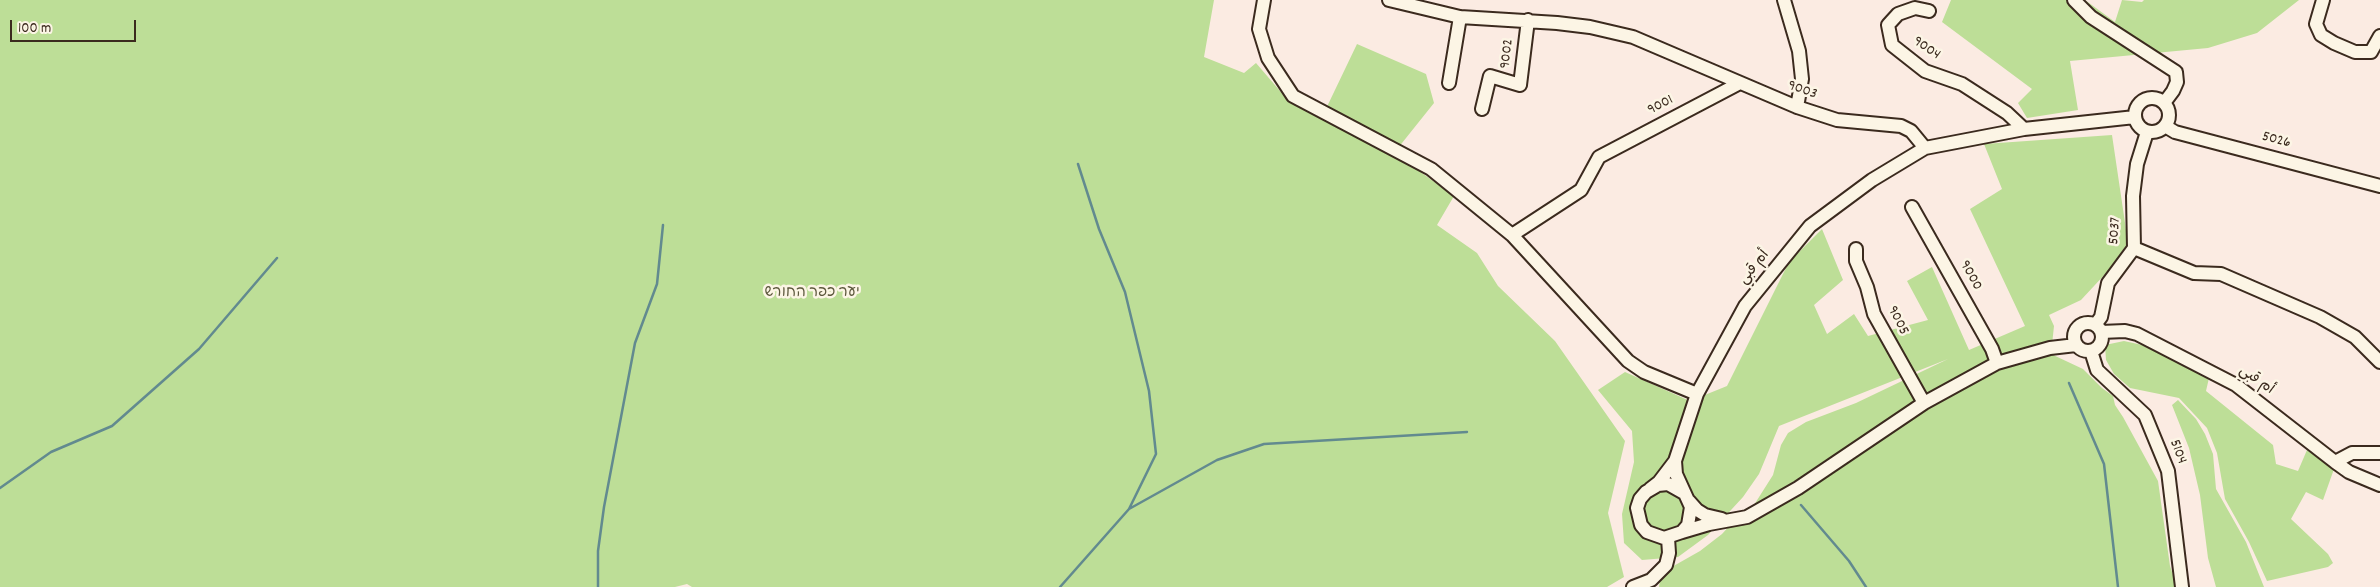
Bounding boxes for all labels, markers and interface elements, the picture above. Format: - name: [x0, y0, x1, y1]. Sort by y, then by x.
- scale bar: [12, 10, 139, 42]
- text: 100 m: [18, 18, 51, 40]
- street label: 9004: [1909, 33, 1943, 65]
- street label: 9002: [1497, 38, 1519, 70]
- street label: 9003: [1785, 78, 1819, 104]
- street label: 9001: [1645, 92, 1677, 120]
- street label: 5026: [2260, 129, 2292, 153]
- street label: 5037: [2106, 217, 2126, 245]
- street label: أم قبي: [1736, 247, 1774, 289]
- street label: 9000: [1955, 258, 1985, 294]
- park label: יער כפר החורש: [764, 285, 860, 303]
- street label: 9005: [1882, 303, 1912, 339]
- street label: أم قبي: [2235, 362, 2277, 400]
- street label: 5104: [2164, 437, 2190, 467]

